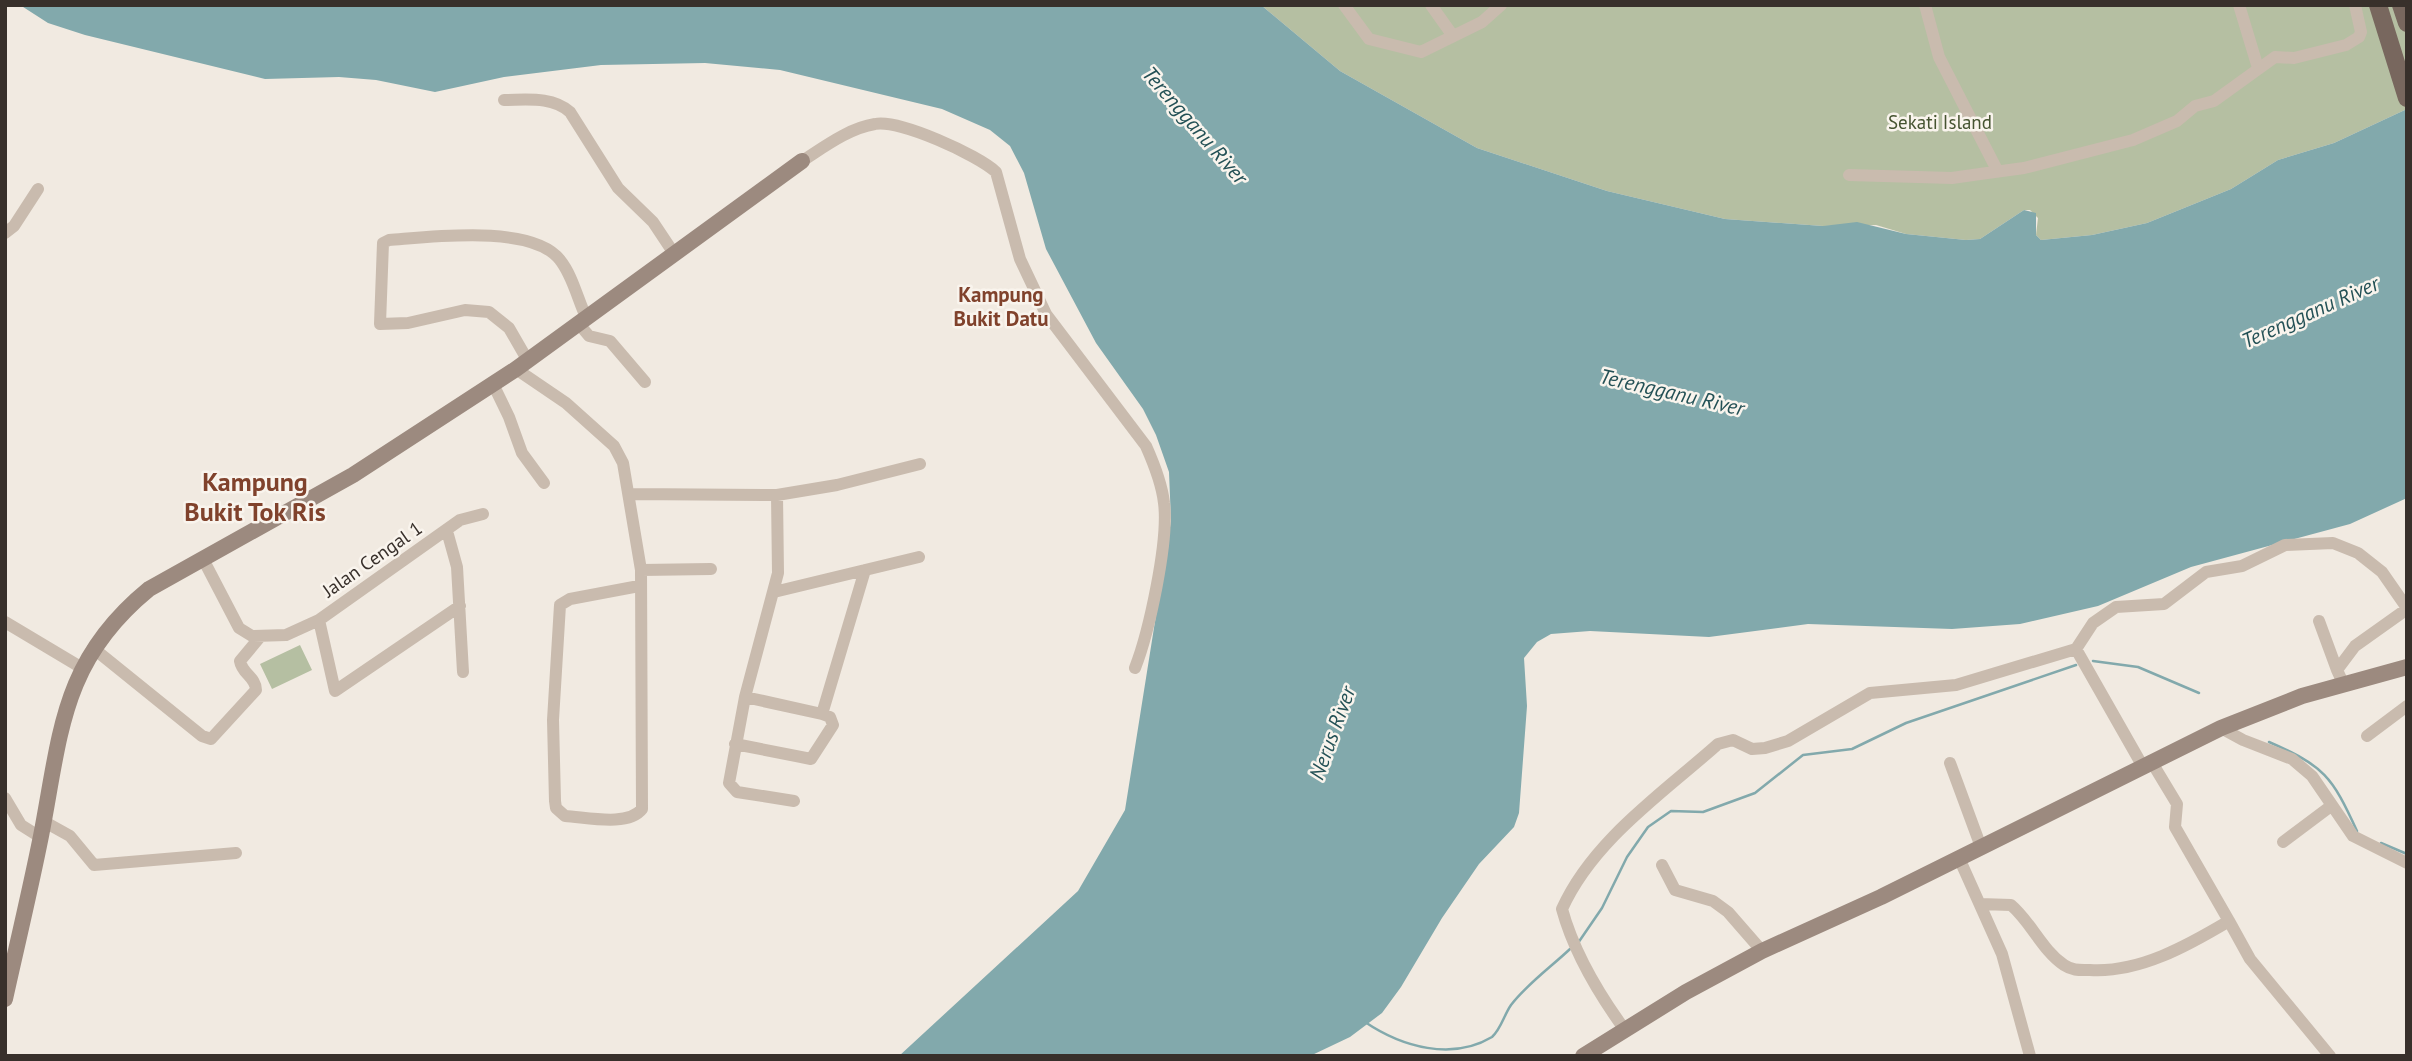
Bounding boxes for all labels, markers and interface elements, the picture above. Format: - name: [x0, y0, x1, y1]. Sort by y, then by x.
- water label: Terengganu River: [1136, 60, 1255, 191]
- park label: Sekati Island: [1888, 110, 1992, 134]
- water label: Terengganu River: [2237, 269, 2385, 354]
- district label: Kampung Bukit Datu: [954, 281, 1048, 332]
- water label: Terengganu River: [1597, 362, 1749, 422]
- district label: Kampung Bukit Tok Ris: [184, 465, 326, 528]
- street label: Jalan Cengal 1: [317, 516, 426, 603]
- water label: Nerus River: [1303, 681, 1362, 783]

